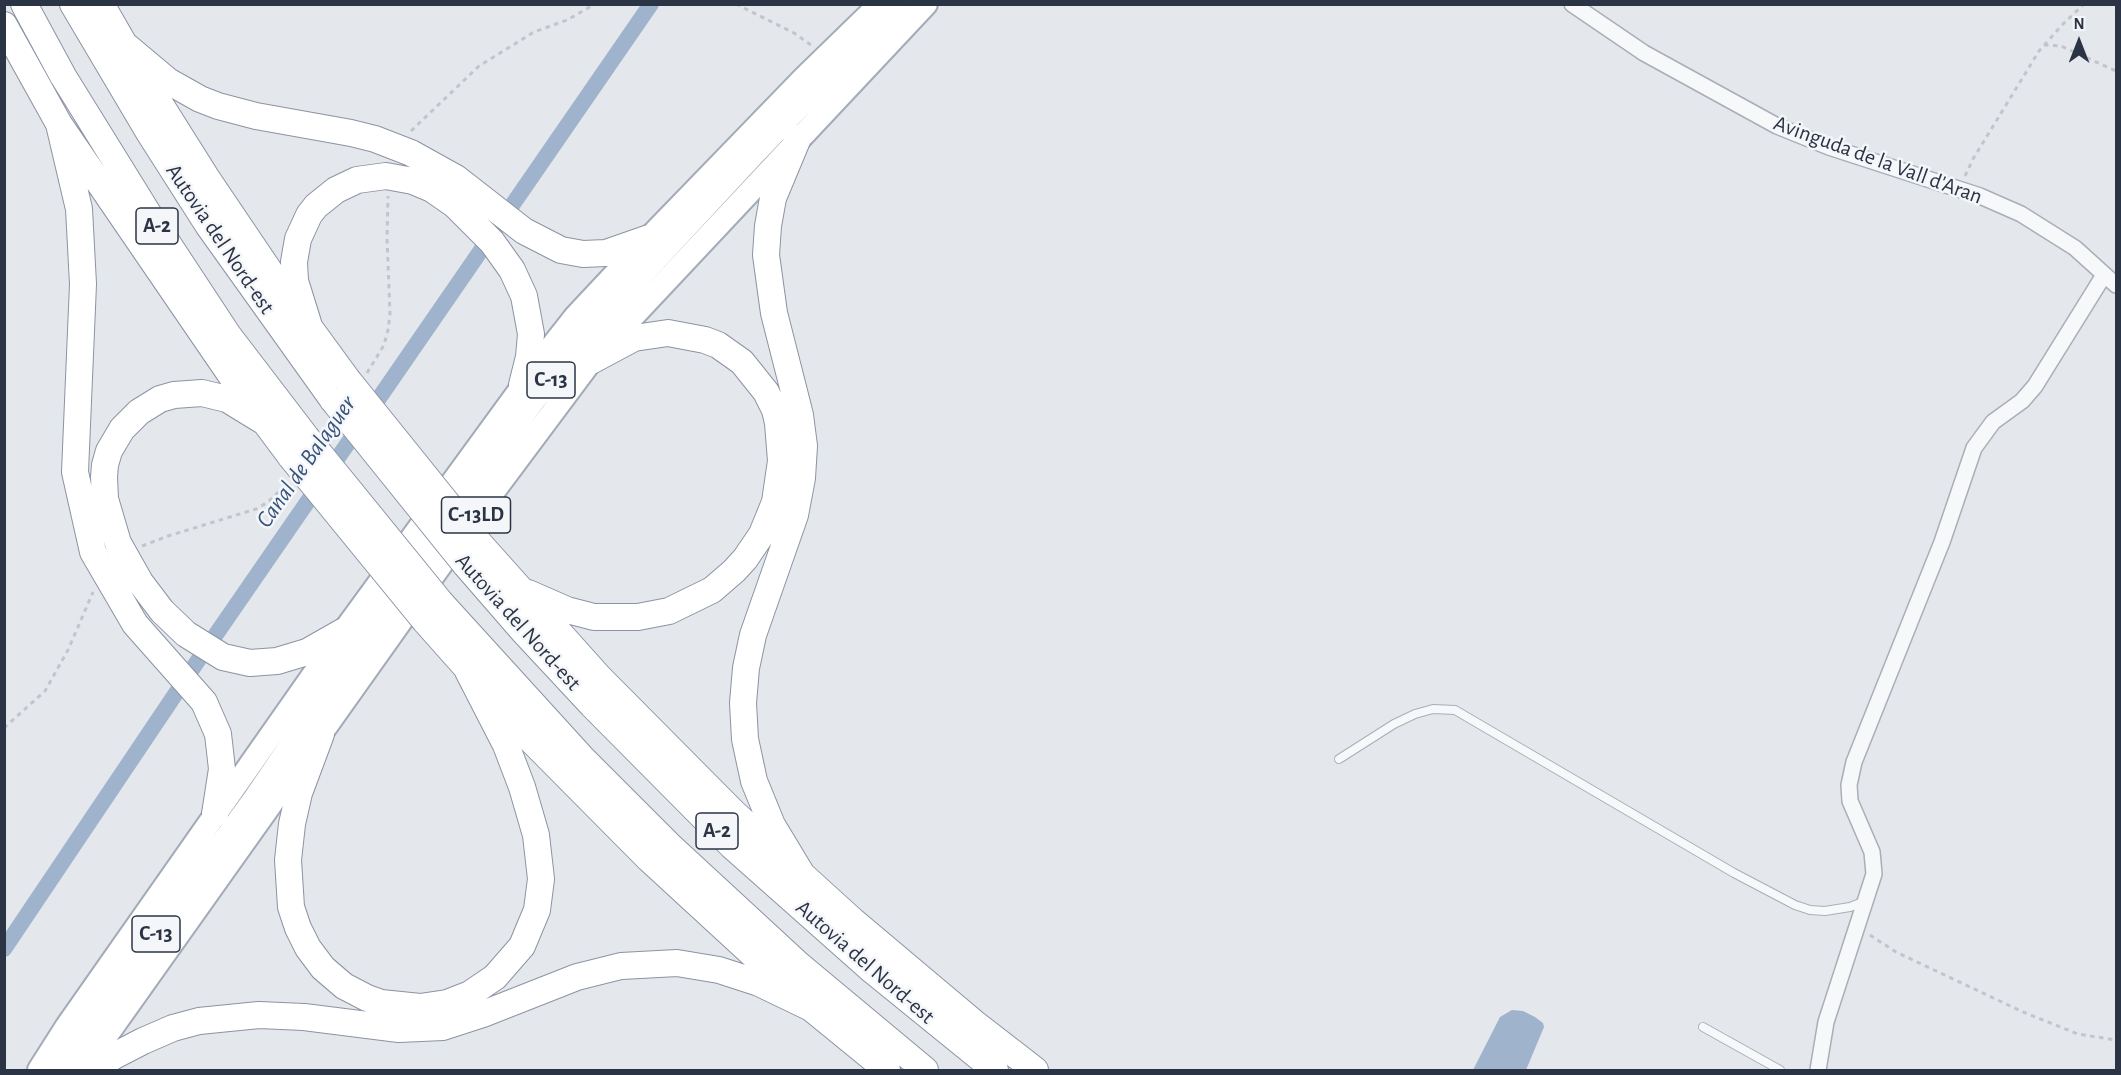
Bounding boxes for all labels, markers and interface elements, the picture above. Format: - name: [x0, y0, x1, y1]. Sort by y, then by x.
- north arrow: [2049, 12, 2109, 72]
- text: N: [2073, 16, 2085, 32]
- street label: Avinguda de la Vall d'Aran: [1770, 110, 1986, 210]
- street label: Autovia del Nord-est: [160, 159, 280, 319]
- road number: A-2: [136, 208, 178, 244]
- road number: C-13: [527, 362, 575, 398]
- water label: Canal de Balaguer: [250, 391, 362, 533]
- road number: C-13LD: [442, 497, 510, 533]
- street label: Autovia del Nord-est: [449, 548, 587, 696]
- road number: A-2: [696, 813, 738, 849]
- street label: Autovia del Nord-est: [790, 894, 940, 1030]
- road number: C-13: [132, 916, 180, 952]

